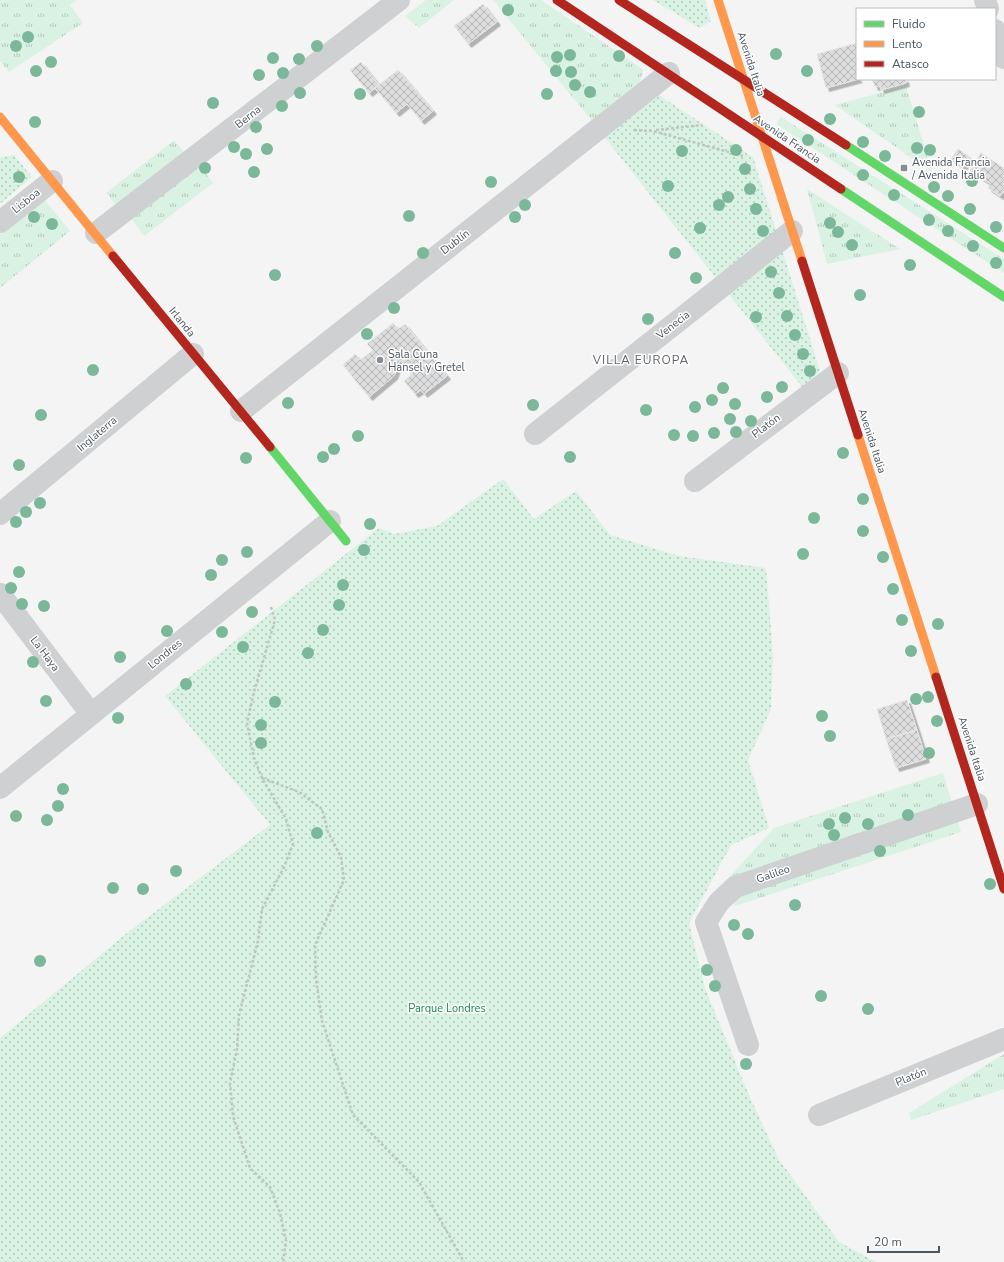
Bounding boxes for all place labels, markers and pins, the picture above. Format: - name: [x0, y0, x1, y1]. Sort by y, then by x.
- place label: Avenida Francia / Avenida Italia: [911, 155, 991, 183]
- marker: Avenida Francia / Avenida Italia: [899, 163, 909, 173]
- place label: Sala Cuna Hansel y Gretel: [388, 347, 466, 375]
- marker: Sala Cuna Hansel y Gretel: [375, 355, 385, 365]

